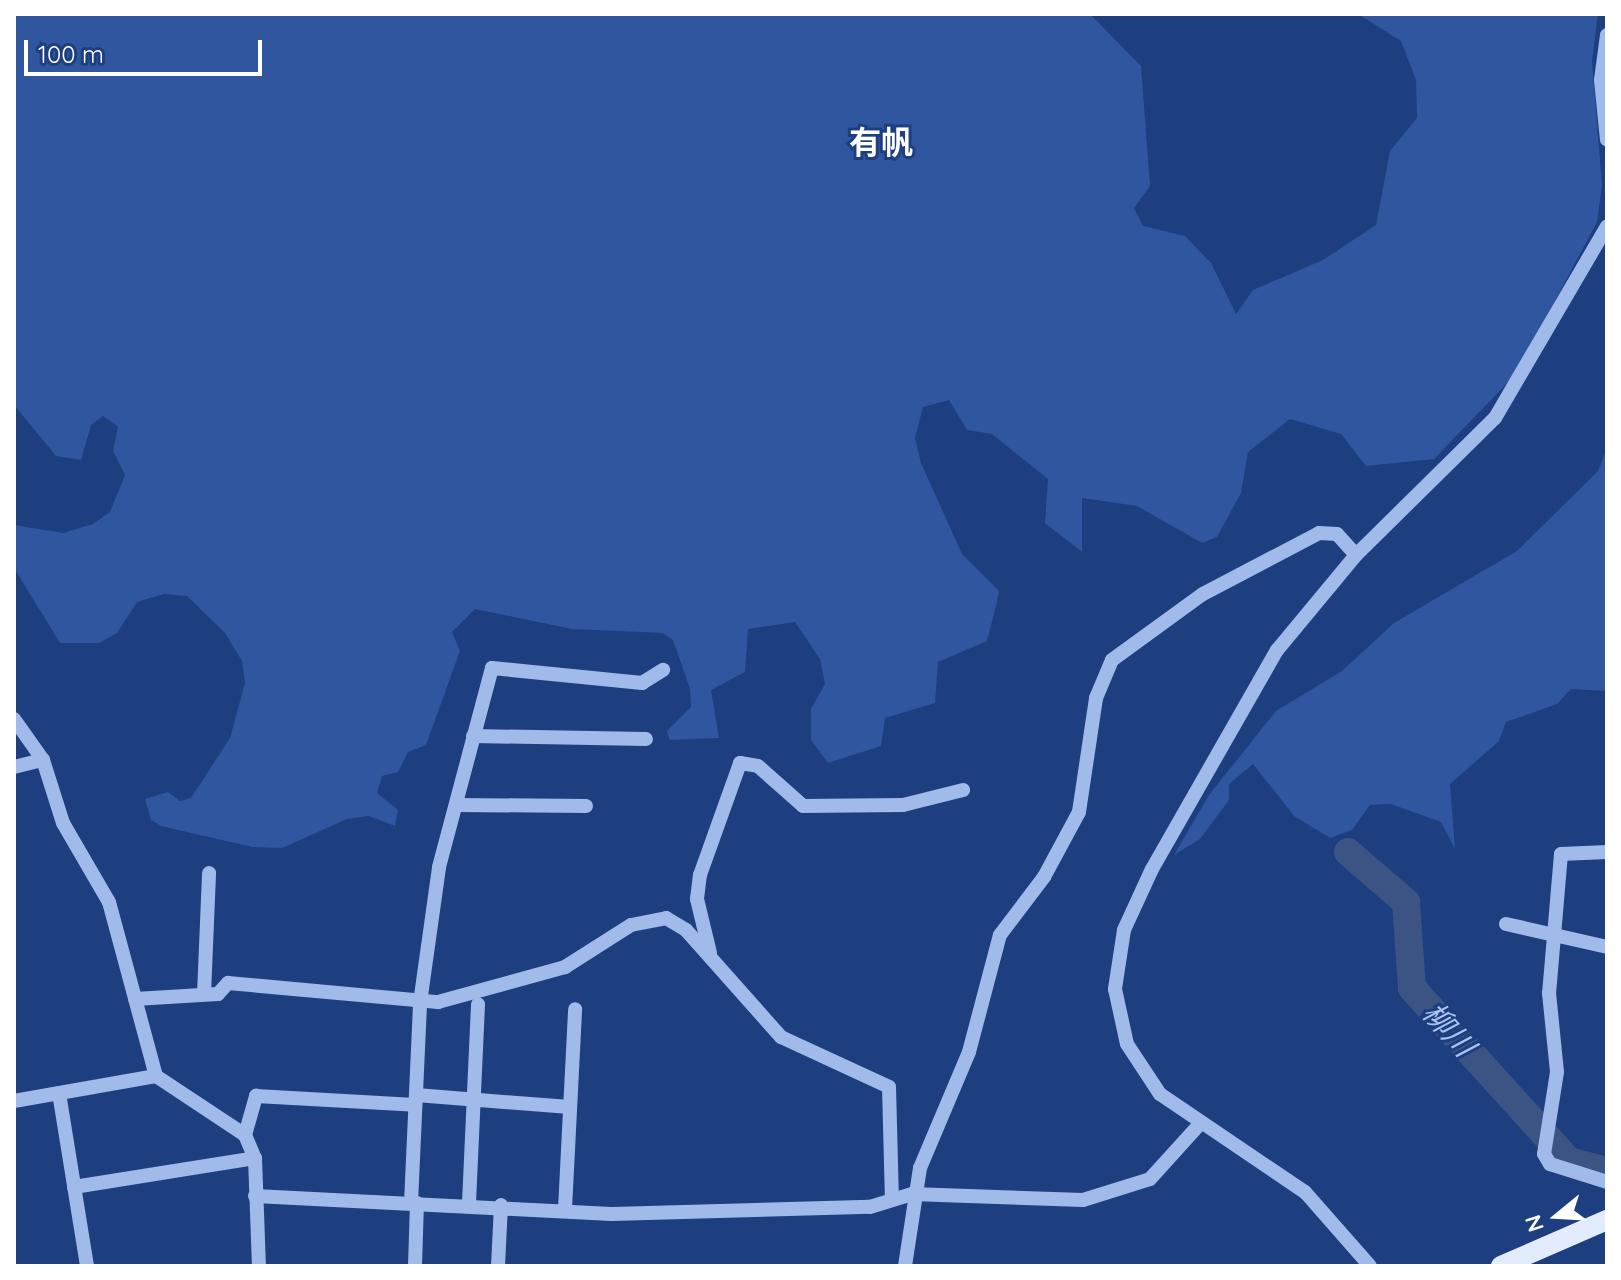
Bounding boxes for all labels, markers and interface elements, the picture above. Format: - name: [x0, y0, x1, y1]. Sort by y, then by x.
- scale bar: [28, 24, 266, 74]
- text: 100 m: [38, 39, 104, 69]
- district label: 有帆: [849, 123, 913, 161]
- water label: 柳川: [1416, 995, 1482, 1063]
- north arrow: [1517, 1176, 1597, 1256]
- text: N: [1518, 1211, 1550, 1235]

